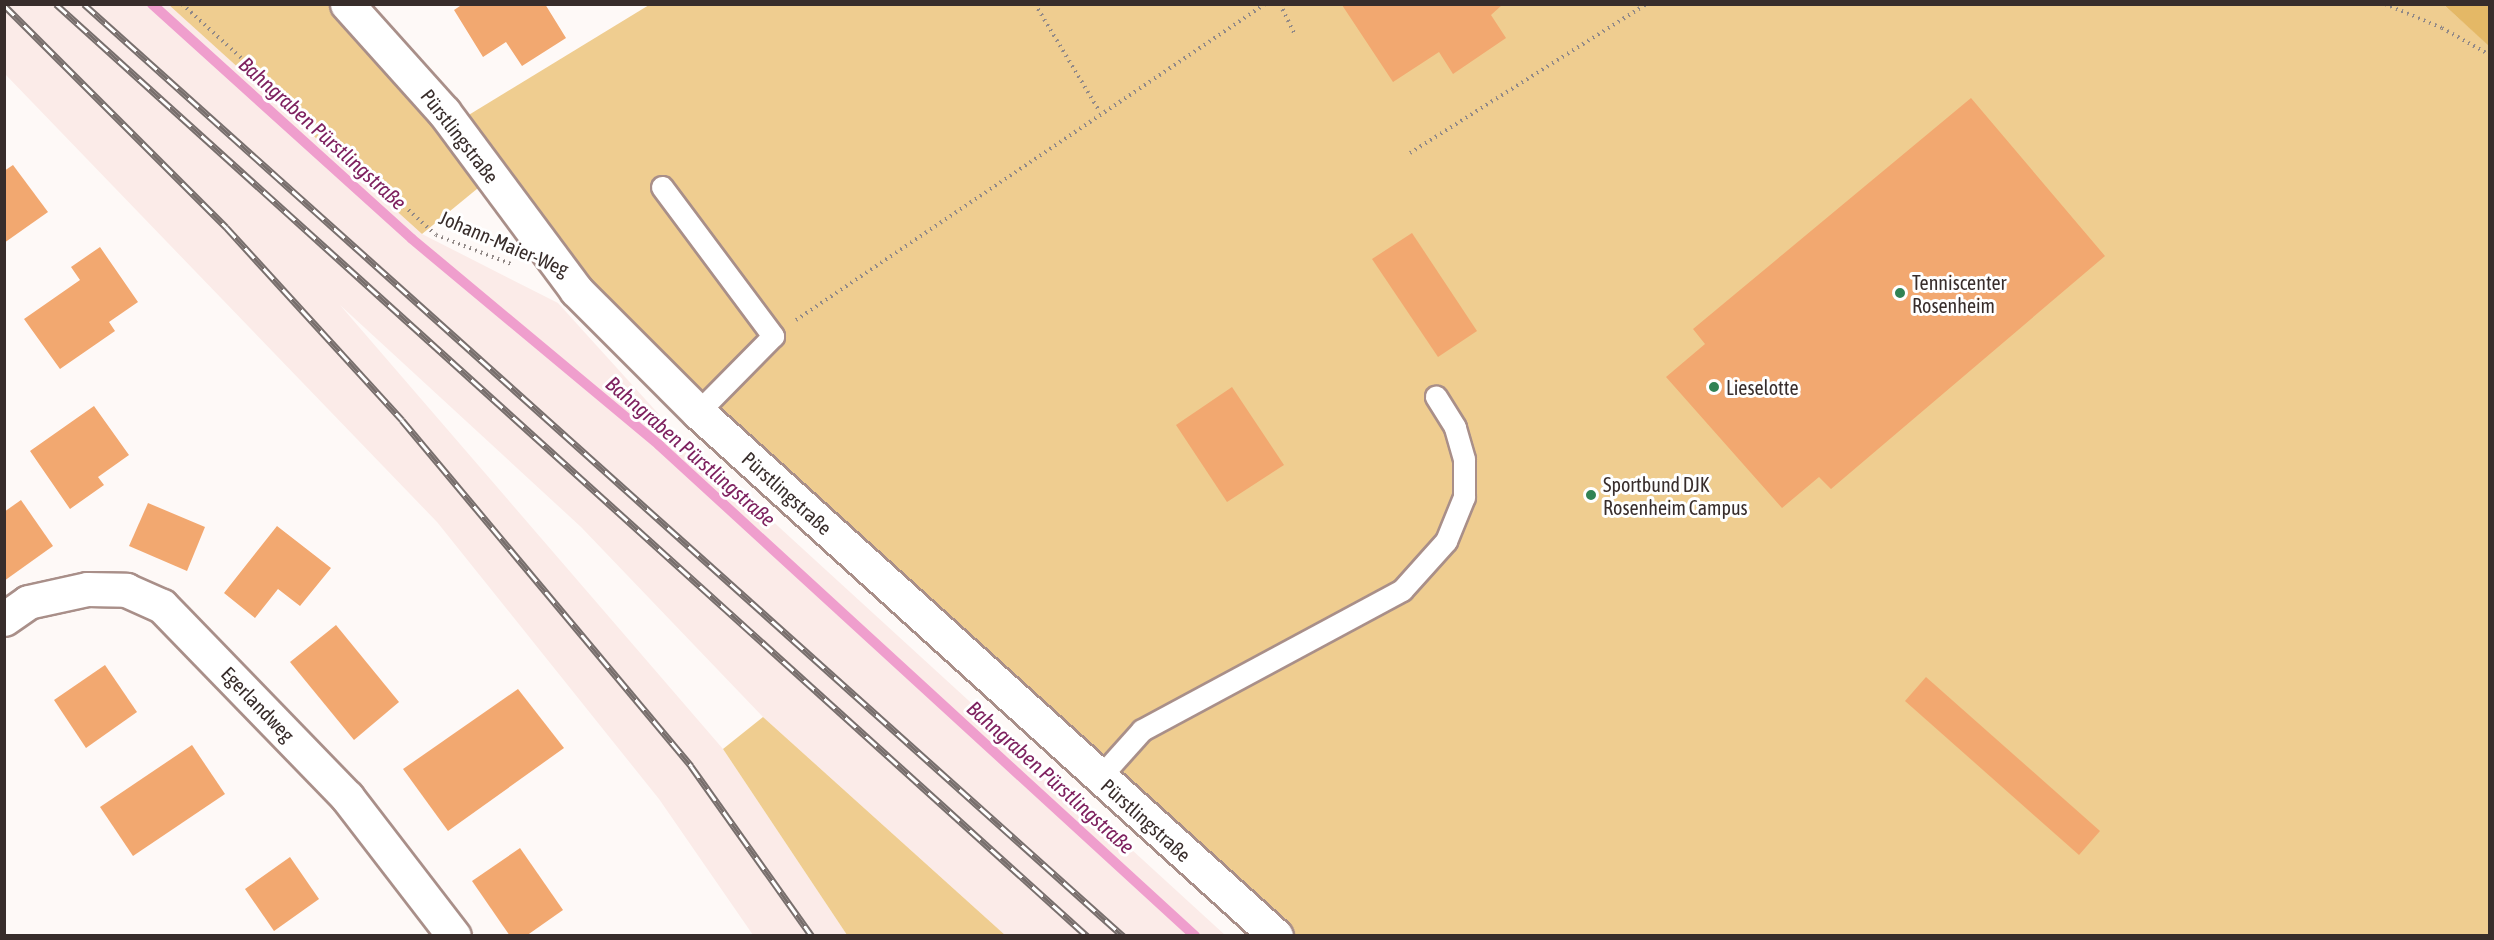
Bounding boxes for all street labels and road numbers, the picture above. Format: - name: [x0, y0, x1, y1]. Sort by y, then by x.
- street label: Pürstlingstraße: [416, 84, 504, 188]
- street label: Johann-Maier-Weg: [436, 205, 572, 281]
- street label: Pürstlingstraße: [737, 446, 837, 540]
- street label: Egerlandweg: [216, 662, 300, 746]
- street label: Pürstlingstraße: [1096, 773, 1196, 867]

